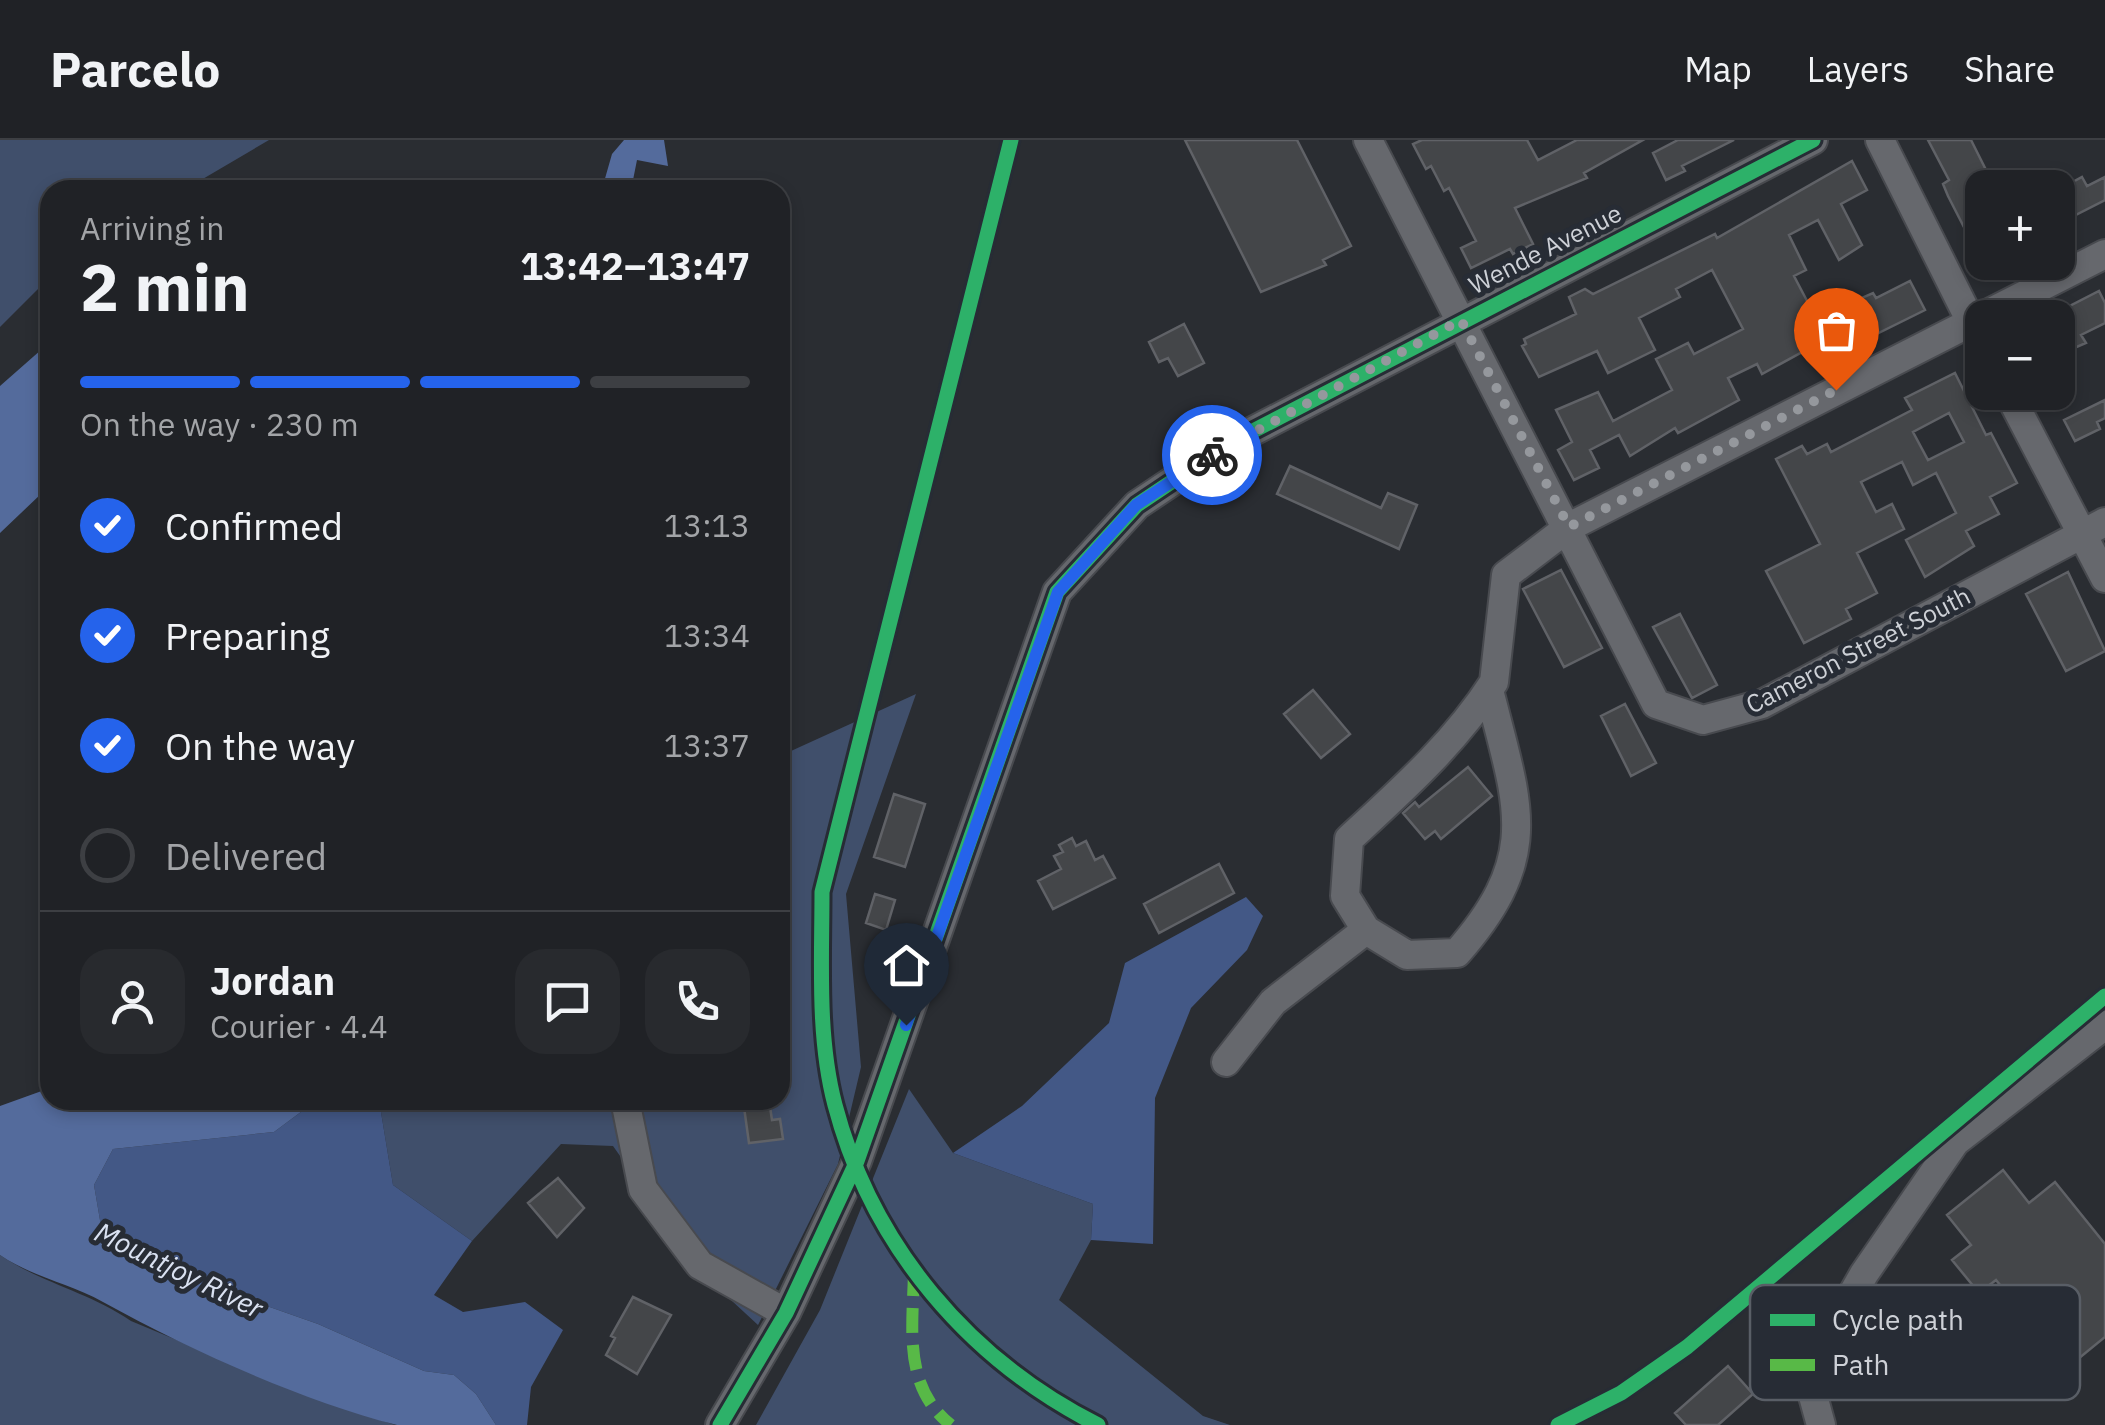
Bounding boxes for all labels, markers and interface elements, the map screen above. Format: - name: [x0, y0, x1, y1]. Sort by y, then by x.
- text: Parcelo: [50, 38, 220, 100]
- text: Map: [1684, 46, 1752, 92]
- text: Layers: [1807, 46, 1909, 92]
- text: Share: [1964, 46, 2055, 92]
- map controls: [1965, 170, 2075, 410]
- button: +: [1965, 170, 2075, 280]
- street label: Wende Avenue: [1463, 196, 1627, 301]
- text: Arriving in: [80, 207, 225, 249]
- text: 13:42–13:47: [520, 241, 750, 290]
- text: 2 min: [80, 244, 250, 329]
- pin: [1794, 288, 1879, 391]
- button: −: [1965, 300, 2075, 410]
- icon: bag: [1809, 303, 1864, 358]
- text: On the way · 230 m: [80, 403, 359, 445]
- courier: [1162, 405, 1262, 505]
- icon: bike: [1185, 428, 1240, 483]
- icon: check: [80, 498, 135, 553]
- text: Confirmed: [165, 501, 343, 550]
- text: 13:13: [664, 504, 750, 546]
- street label: Cameron Street South: [1740, 579, 1976, 720]
- icon: check: [80, 608, 135, 663]
- text: Preparing: [165, 611, 330, 660]
- text: 13:34: [664, 614, 750, 656]
- icon: check: [80, 718, 135, 773]
- text: On the way: [165, 721, 355, 770]
- text: 13:37: [664, 724, 750, 766]
- text: Delivered: [165, 831, 327, 880]
- pin: [864, 923, 949, 1026]
- icon: home: [879, 938, 934, 993]
- button: person: [80, 949, 185, 1054]
- button: chat: [515, 949, 620, 1054]
- button: phone: [645, 949, 750, 1054]
- text: Jordan: [210, 956, 335, 1005]
- text: Courier · 4.4: [210, 1005, 388, 1047]
- water label: Mountjoy River: [89, 1213, 270, 1327]
- legend: [1750, 1285, 2080, 1400]
- text: Cycle path: [1832, 1301, 1964, 1338]
- text: Path: [1832, 1346, 1889, 1383]

